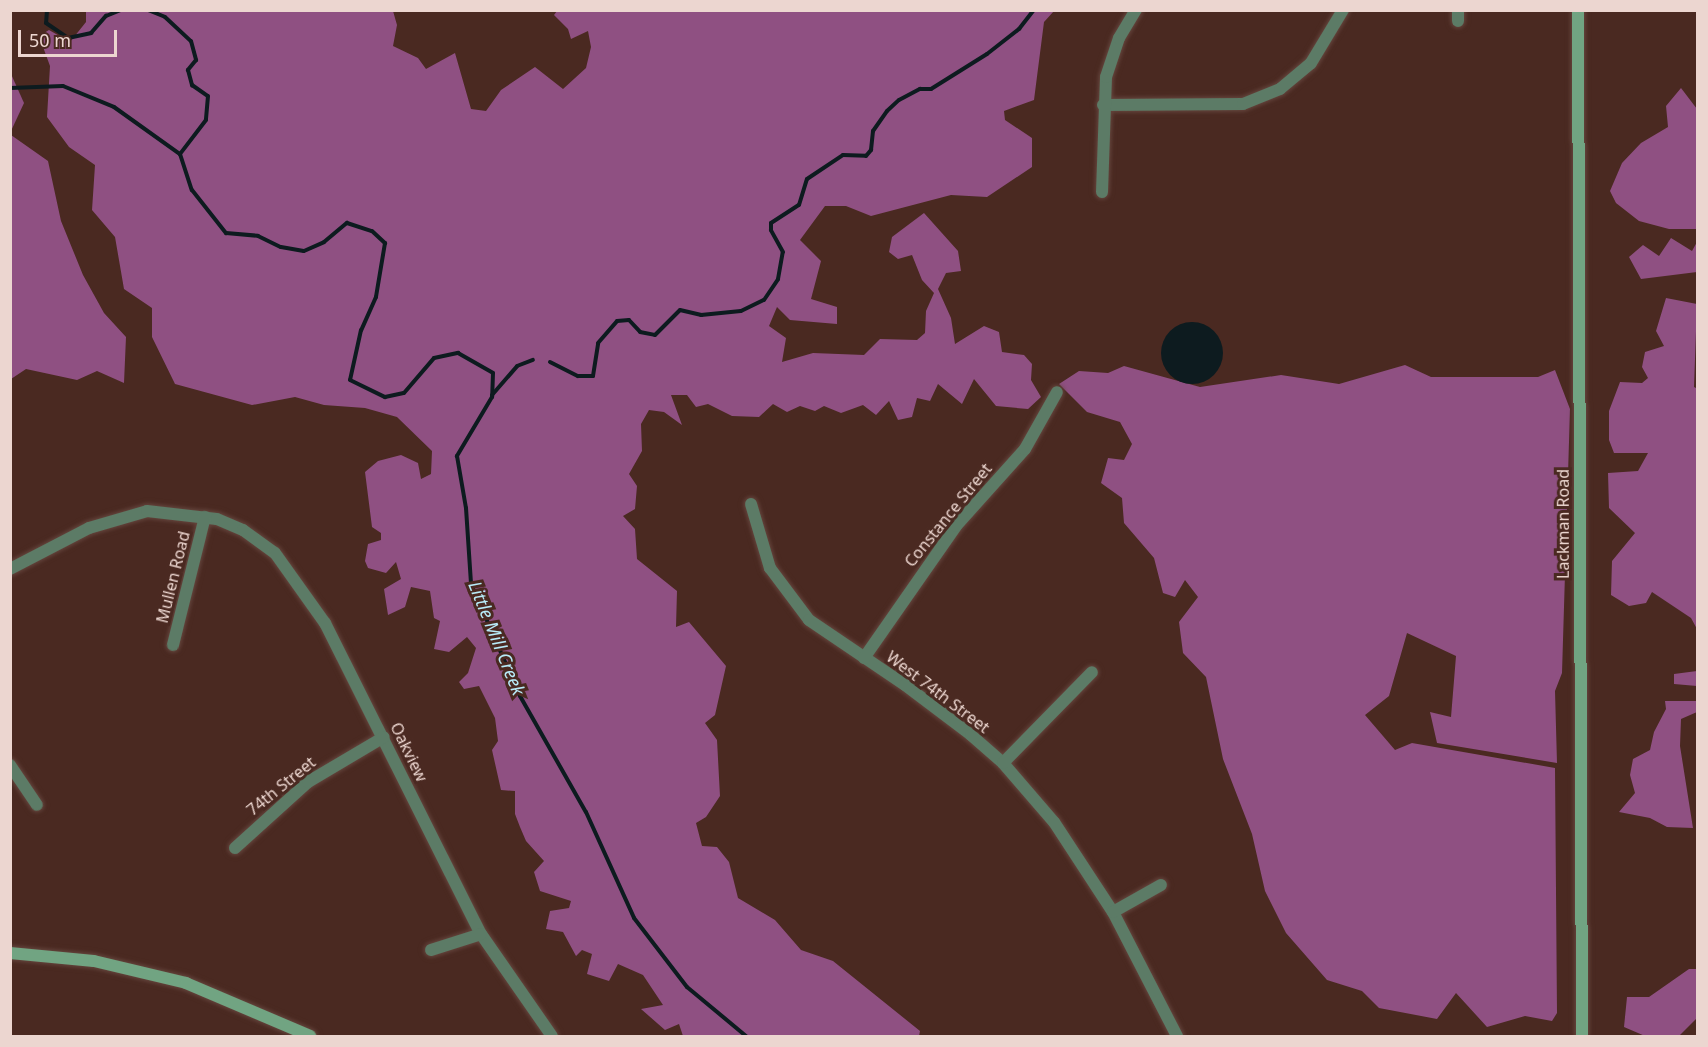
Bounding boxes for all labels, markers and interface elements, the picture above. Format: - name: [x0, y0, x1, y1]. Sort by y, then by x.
- scale bar: [21, 18, 120, 56]
- text: 50 m: [29, 28, 71, 52]
- street label: Constance Street: [900, 459, 996, 571]
- street label: Lackman Road: [1553, 469, 1573, 579]
- street label: Mullen Road: [152, 529, 194, 625]
- water label: Little Mill Creek: [464, 578, 530, 698]
- street label: West 74th Street: [883, 647, 993, 737]
- street label: Oakview: [386, 719, 432, 785]
- street label: 74th Street: [243, 752, 319, 820]

